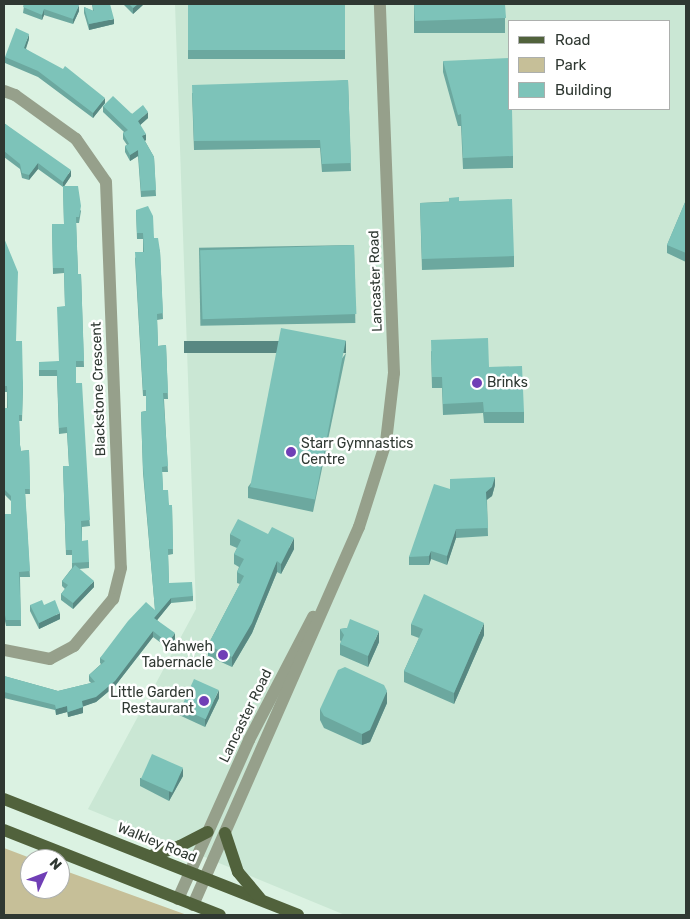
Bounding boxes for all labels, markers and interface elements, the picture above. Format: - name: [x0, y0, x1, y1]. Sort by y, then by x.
- legend: [508, 20, 670, 110]
- text: Road: [555, 31, 591, 49]
- text: Park: [555, 56, 586, 74]
- text: Building: [555, 81, 612, 99]
- street label: Lancaster Road: [366, 230, 386, 332]
- street label: Blackstone Crescent: [88, 321, 110, 457]
- place label: Brinks: [487, 375, 528, 391]
- marker: Brinks: [471, 377, 483, 389]
- place label: Starr Gymnastics Centre: [301, 436, 414, 468]
- marker: Starr Gymnastics Centre: [285, 446, 297, 458]
- place label: Yahweh Tabernacle: [142, 639, 213, 672]
- marker: Yahweh Tabernacle: [217, 649, 229, 661]
- street label: Lancaster Road: [216, 667, 276, 765]
- place label: Little Garden Restaurant: [110, 685, 194, 718]
- marker: Little Garden Restaurant: [198, 695, 210, 707]
- street label: Walkley Road: [115, 819, 199, 867]
- north arrow: [20, 849, 70, 899]
- text: N: [46, 855, 65, 874]

